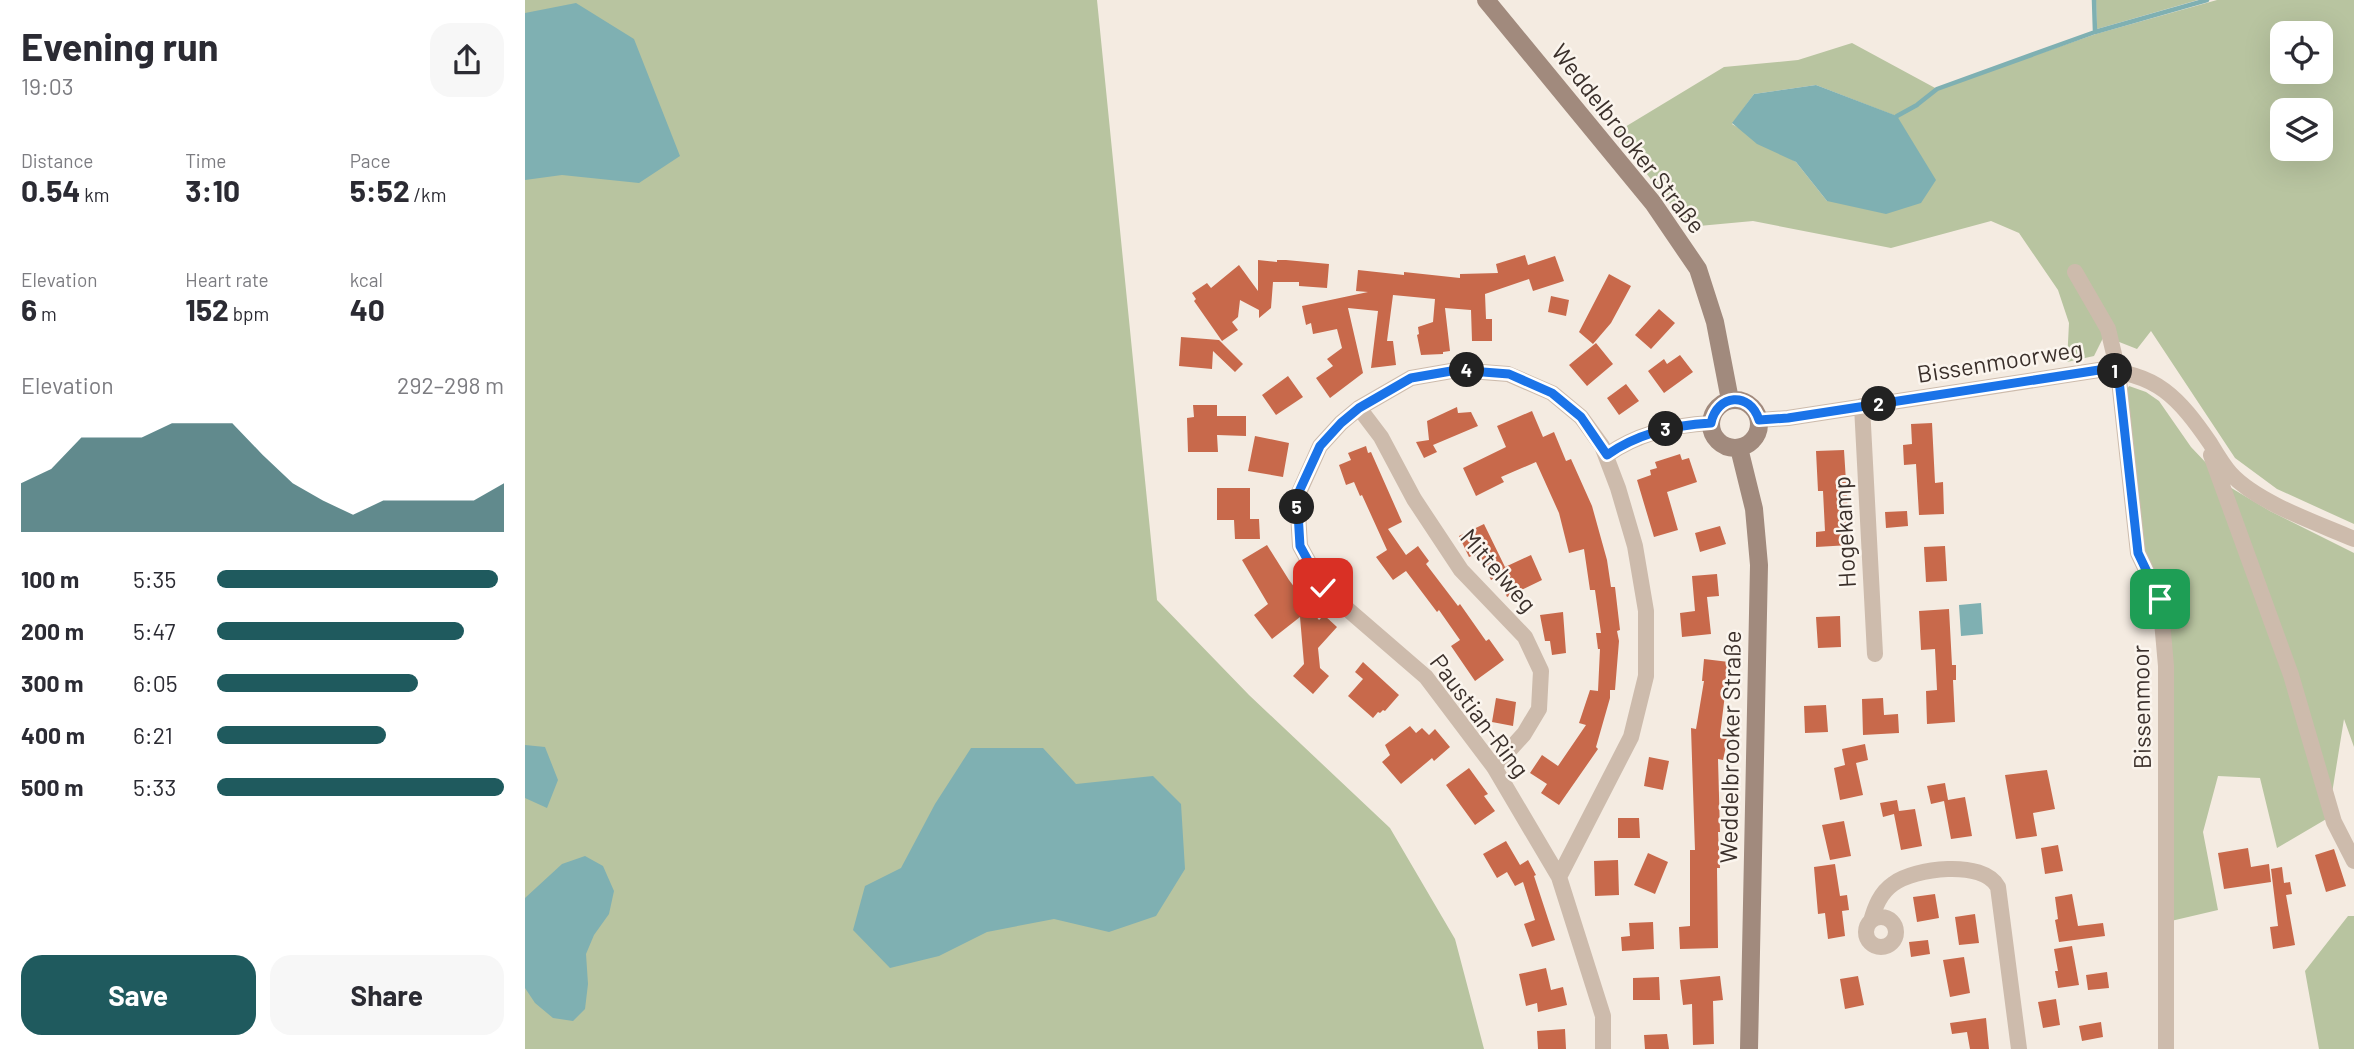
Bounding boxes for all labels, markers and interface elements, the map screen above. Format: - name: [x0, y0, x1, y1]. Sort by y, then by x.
- map controls: [2270, 21, 2333, 161]
- button: locate: [2270, 21, 2333, 84]
- text: Evening run: [21, 23, 219, 69]
- button: share: [430, 23, 504, 97]
- street label: Weddelbrooker Straße: [1546, 37, 1712, 239]
- text: 19:03: [21, 72, 74, 100]
- button: layers: [2270, 98, 2333, 161]
- text: Distance: [21, 149, 93, 172]
- text: Time: [185, 149, 226, 172]
- text: Pace: [350, 149, 391, 172]
- text: 0.54: [21, 172, 81, 208]
- text: 3:10: [185, 172, 240, 208]
- text: 5:52: [350, 172, 410, 208]
- text: km: [81, 183, 110, 206]
- text: /km: [410, 183, 446, 206]
- text: Elevation: [21, 268, 98, 291]
- text: Heart rate: [185, 268, 269, 291]
- text: kcal: [350, 268, 383, 291]
- text: 6: [21, 291, 37, 327]
- text: 152: [185, 291, 229, 327]
- text: 40: [350, 291, 385, 327]
- text: m: [37, 302, 57, 325]
- text: bpm: [229, 302, 269, 325]
- street label: Bissenmoorweg: [1915, 333, 2085, 388]
- pin: 4: [1450, 352, 1485, 388]
- pin: 1: [2097, 354, 2133, 388]
- text: 4: [1461, 358, 1472, 381]
- text: 1: [2111, 359, 2118, 382]
- text: Elevation: [21, 371, 114, 399]
- text: 292–298 m: [397, 371, 504, 399]
- pin: 2: [1861, 386, 1897, 422]
- text: 2: [1873, 392, 1884, 415]
- pin: 3: [1649, 412, 1683, 446]
- text: 3: [1660, 417, 1671, 440]
- street label: Hogekamp: [1826, 476, 1861, 589]
- pin: 5: [1279, 490, 1315, 524]
- text: 5: [1291, 495, 1302, 518]
- street label: Mittelweg: [1455, 522, 1543, 618]
- pin: [1293, 558, 1353, 618]
- text: 100 m: [21, 565, 79, 593]
- text: 5:35: [133, 565, 176, 593]
- icon: check: [1304, 569, 1342, 607]
- pin: [2130, 569, 2190, 629]
- icon: arrive: [2141, 580, 2179, 618]
- text: 200 m: [21, 617, 84, 645]
- text: 5:47: [133, 617, 175, 645]
- street label: Weddelbrooker Straße: [1713, 630, 1746, 864]
- street label: Bissenmoor: [2125, 644, 2156, 769]
- street label: Paustian-Ring: [1424, 648, 1536, 782]
- text: 300 m: [21, 669, 83, 697]
- text: 6:05: [133, 669, 177, 697]
- text: 400 m: [21, 721, 85, 749]
- text: 6:21: [133, 721, 173, 749]
- text: 500 m: [21, 773, 83, 801]
- text: 5:33: [133, 773, 176, 801]
- button: Save: [21, 955, 256, 1035]
- button: Share: [270, 955, 504, 1035]

